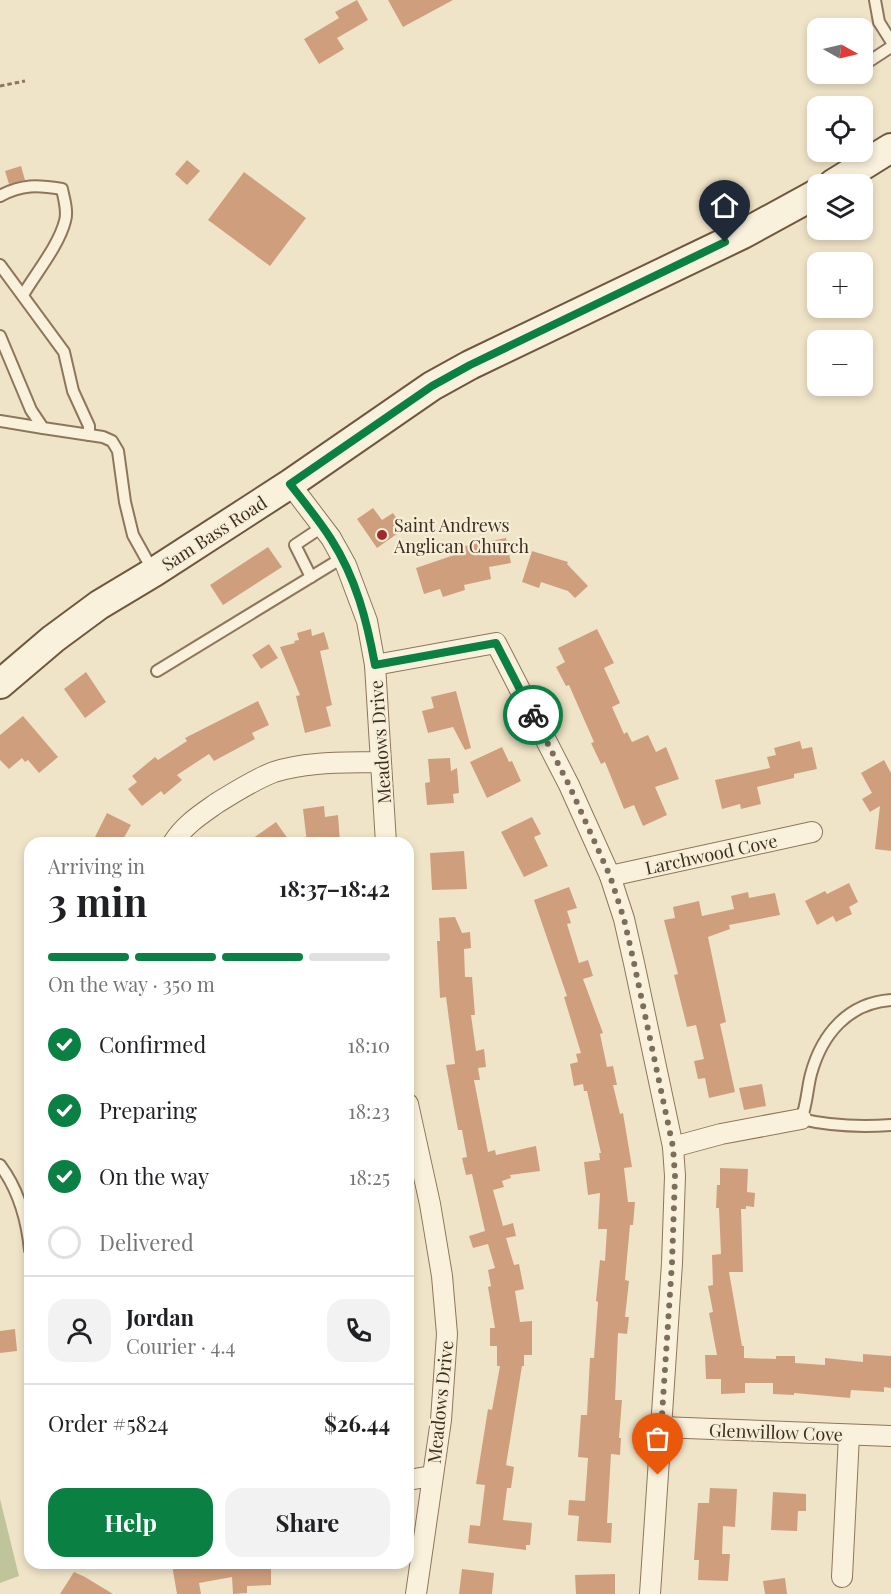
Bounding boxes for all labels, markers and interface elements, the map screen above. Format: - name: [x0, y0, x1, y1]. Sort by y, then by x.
- north arrow: [807, 18, 873, 84]
- map controls: [807, 18, 873, 396]
- button: locate: [807, 96, 873, 162]
- button: layers: [807, 174, 873, 240]
- pin: [699, 180, 750, 242]
- icon: home: [708, 189, 741, 222]
- button: +: [807, 252, 873, 318]
- button: −: [807, 330, 873, 396]
- street label: Sam Bass Road: [157, 490, 272, 576]
- place label: Saint Andrews Anglican Church: [393, 513, 530, 558]
- marker: Saint Andrews Anglican Church: [375, 528, 389, 542]
- street label: Meadows Drive: [364, 679, 396, 805]
- courier: [503, 685, 563, 745]
- icon: bike: [517, 699, 550, 732]
- street label: Larchwood Cove: [643, 828, 779, 880]
- text: Arriving in: [48, 852, 145, 879]
- text: 18:37–18:42: [279, 873, 390, 903]
- text: 3 min: [48, 875, 147, 927]
- text: On the way · 350 m: [48, 970, 215, 997]
- icon: check: [48, 1028, 81, 1061]
- text: Confirmed: [99, 1029, 206, 1059]
- text: 18:10: [347, 1031, 390, 1058]
- icon: check: [48, 1094, 81, 1127]
- text: Preparing: [99, 1095, 197, 1125]
- text: 18:23: [348, 1097, 390, 1124]
- icon: check: [48, 1160, 81, 1193]
- text: On the way: [99, 1161, 209, 1191]
- text: 18:25: [349, 1163, 390, 1190]
- text: Delivered: [99, 1227, 194, 1257]
- button: person: [48, 1299, 111, 1362]
- button: phone: [327, 1299, 390, 1362]
- text: Jordan: [126, 1302, 194, 1332]
- text: Courier · 4.4: [126, 1332, 235, 1359]
- street label: Meadows Drive: [422, 1339, 458, 1465]
- text: Order #5824: [48, 1408, 168, 1438]
- text: $26.44: [324, 1408, 390, 1438]
- pin: [632, 1413, 683, 1475]
- street label: Glenwillow Cove: [709, 1418, 843, 1446]
- icon: bag: [641, 1422, 674, 1455]
- button: Help: [48, 1488, 213, 1557]
- button: Share: [225, 1488, 390, 1557]

